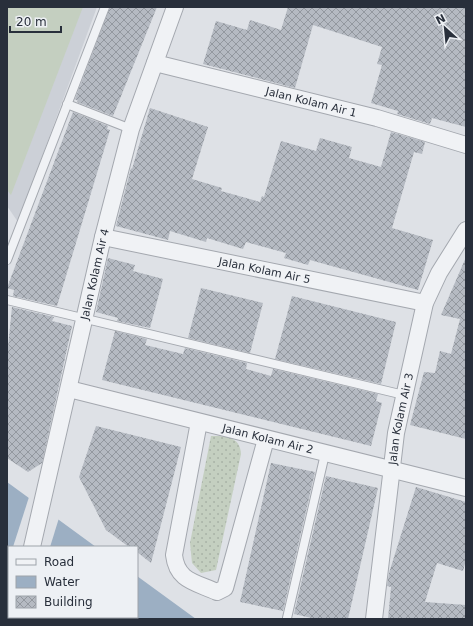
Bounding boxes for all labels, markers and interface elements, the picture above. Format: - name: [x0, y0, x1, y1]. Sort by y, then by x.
- scale bar: [10, 8, 61, 34]
- north arrow: [425, 8, 465, 48]
- text: N: [434, 12, 448, 27]
- text: 20 m: [16, 15, 47, 29]
- street label: Jalan Kolam Air 1: [263, 84, 358, 119]
- street label: Jalan Kolam Air 4: [78, 227, 111, 322]
- street label: Jalan Kolam Air 5: [217, 254, 312, 286]
- street label: Jalan Kolam Air 3: [386, 372, 416, 467]
- street label: Jalan Kolam Air 2: [220, 421, 315, 456]
- legend: [8, 546, 138, 618]
- text: Road: [44, 555, 74, 569]
- text: Water: [44, 575, 80, 589]
- text: Building: [44, 595, 93, 609]

